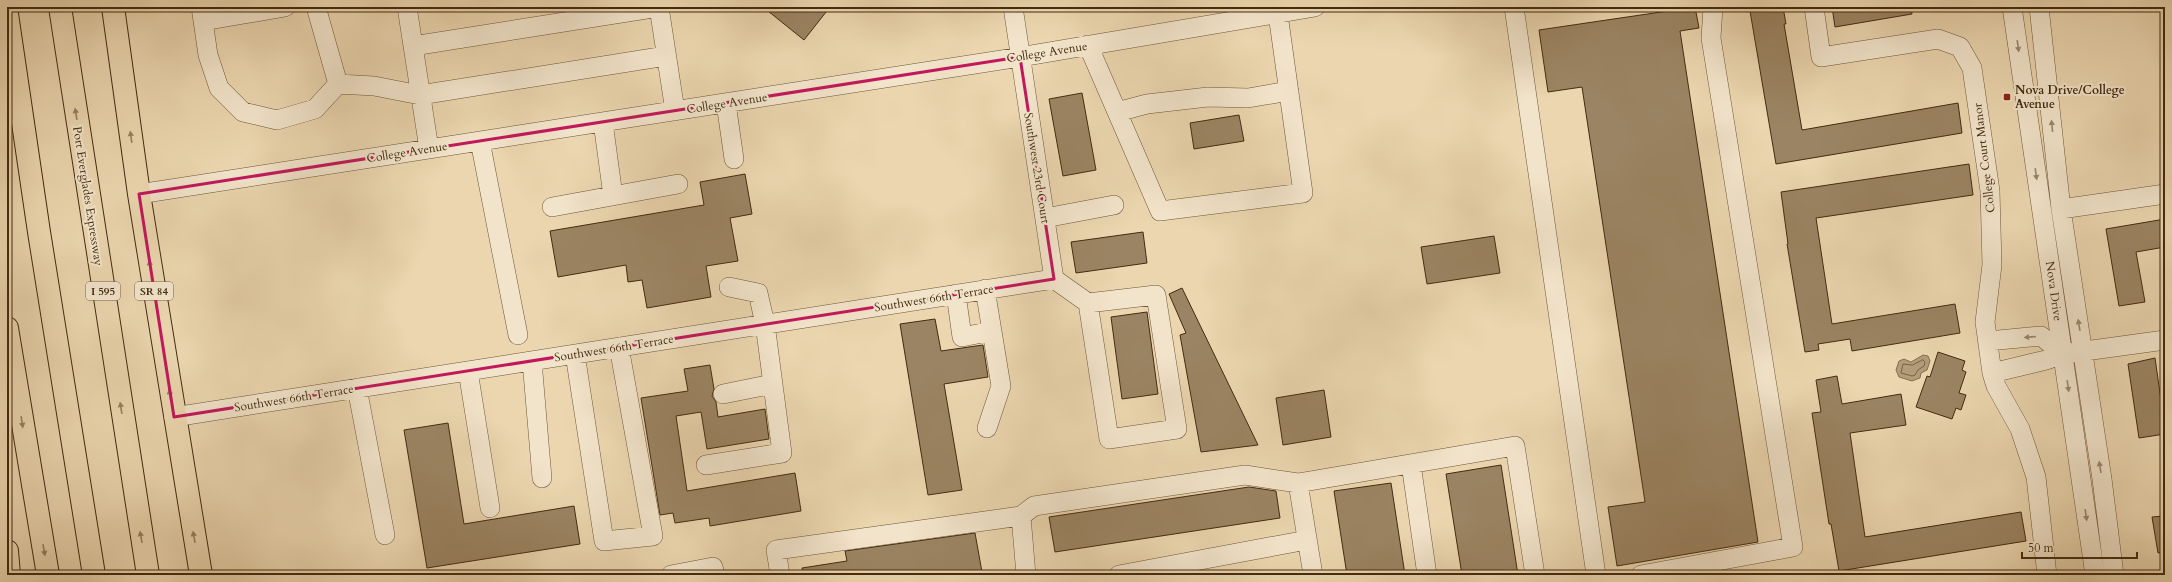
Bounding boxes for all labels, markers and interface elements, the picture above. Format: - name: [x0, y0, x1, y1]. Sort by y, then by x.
- street label: College Avenue: [1005, 38, 1089, 66]
- one-way arrow: [2015, 40, 2021, 52]
- place label: Nova Drive/College Avenue: [2015, 82, 2125, 112]
- street label: College Avenue: [685, 89, 769, 117]
- marker: Nova Drive/College Avenue: [2002, 92, 2012, 102]
- street label: College Court Manor: [1969, 102, 1999, 214]
- one-way arrow: [73, 108, 79, 120]
- street label: Southwest 23rd Court: [1020, 111, 1054, 225]
- one-way arrow: [2049, 120, 2055, 132]
- street label: Port Everglades Expressway: [69, 125, 107, 268]
- one-way arrow: [128, 131, 134, 144]
- street label: College Avenue: [365, 138, 449, 166]
- one-way arrow: [2033, 168, 2039, 180]
- one-way arrow: [147, 260, 153, 272]
- street label: Nova Drive: [2042, 260, 2066, 322]
- street label: Southwest 66th Terrace: [873, 281, 995, 315]
- road number: I 595: [86, 282, 120, 300]
- road number: SR 84: [135, 282, 173, 300]
- one-way arrow: [2076, 318, 2082, 331]
- street label: Southwest 66th Terrace: [553, 331, 675, 365]
- one-way arrow: [2024, 334, 2036, 340]
- one-way arrow: [2065, 380, 2071, 392]
- street label: Southwest 66th Terrace: [233, 381, 355, 415]
- one-way arrow: [167, 388, 173, 401]
- one-way arrow: [118, 402, 124, 414]
- one-way arrow: [19, 416, 25, 428]
- one-way arrow: [2097, 461, 2103, 473]
- one-way arrow: [2083, 509, 2089, 521]
- one-way arrow: [138, 530, 144, 543]
- one-way arrow: [191, 530, 197, 543]
- scale bar: [2022, 534, 2137, 560]
- text: 50 m: [2028, 540, 2055, 556]
- one-way arrow: [41, 544, 47, 556]

